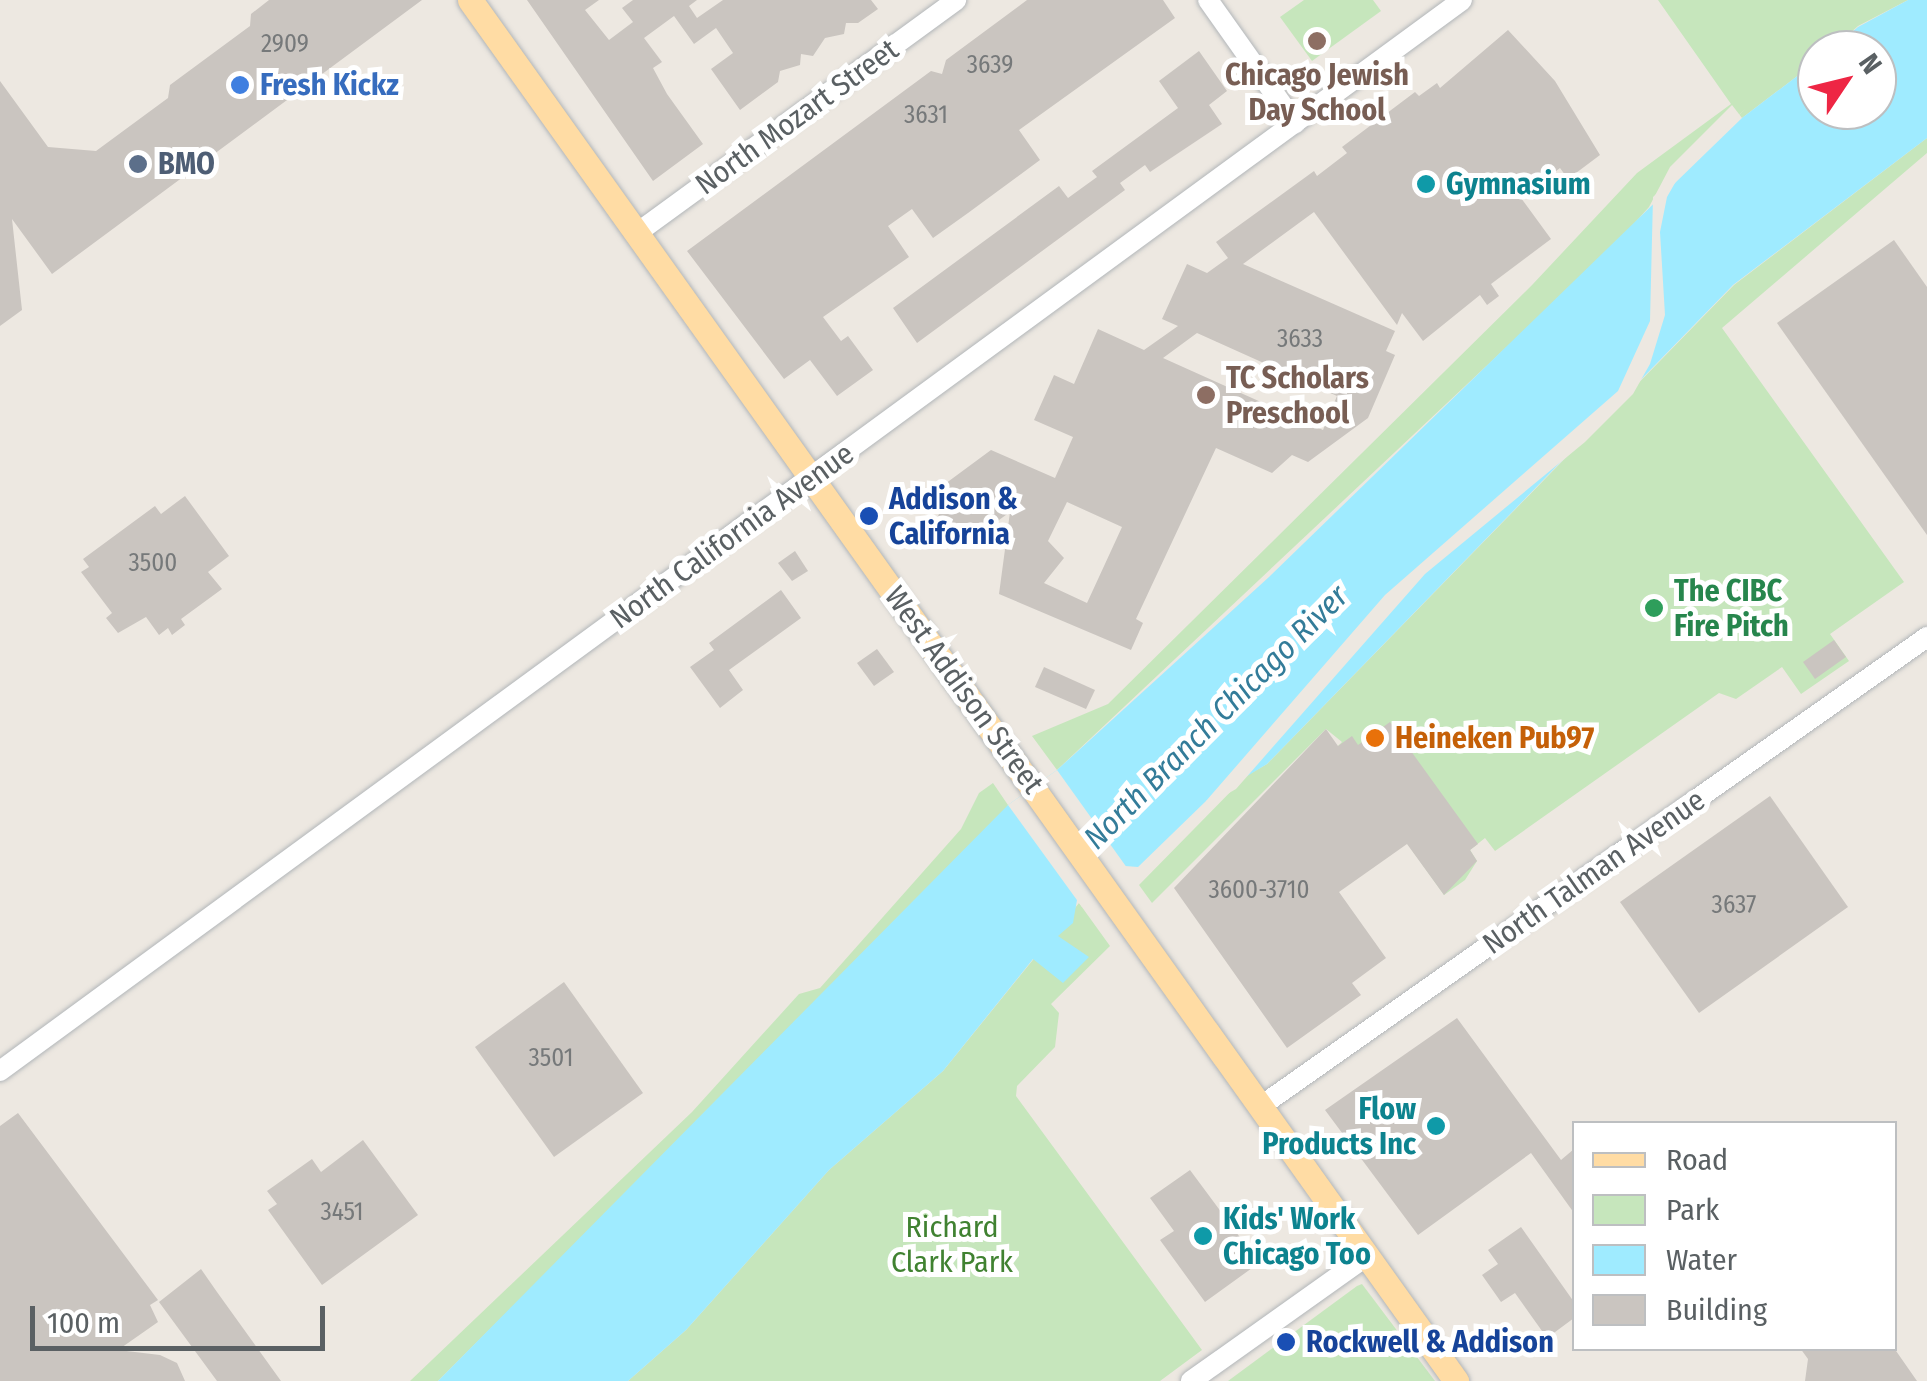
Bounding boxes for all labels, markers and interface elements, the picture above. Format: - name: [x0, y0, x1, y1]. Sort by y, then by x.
- house number: 2909: [261, 29, 309, 59]
- marker: Chicago Jewish Day School: [1306, 30, 1328, 52]
- north arrow: [1797, 30, 1897, 130]
- street label: North Mozart Street: [689, 32, 905, 202]
- text: N: [1852, 47, 1889, 80]
- house number: 3639: [967, 50, 1013, 80]
- place label: Chicago Jewish Day School: [1225, 57, 1409, 128]
- place label: Fresh Kickz: [260, 67, 399, 103]
- marker: Fresh Kickz: [229, 74, 251, 96]
- house number: 3631: [904, 100, 948, 130]
- place label: BMO: [158, 146, 215, 182]
- marker: BMO: [127, 153, 149, 175]
- place label: Gymnasium: [1446, 166, 1591, 202]
- marker: Gymnasium: [1415, 173, 1437, 195]
- house number: 3633: [1277, 324, 1323, 354]
- place label: TC Scholars Preschool: [1226, 360, 1369, 430]
- marker: TC Scholars Preschool: [1195, 384, 1217, 406]
- street label: North California Avenue: [603, 436, 861, 636]
- place label: Addison & California: [889, 481, 1018, 552]
- marker: Addison & California: [858, 505, 880, 527]
- house number: 3500: [129, 548, 177, 578]
- place label: The CIBC Fire Pitch: [1674, 573, 1789, 644]
- water label: North Branch Chicago River: [1076, 577, 1356, 857]
- street label: West Addison Street: [877, 579, 1051, 801]
- marker: The CIBC Fire Pitch: [1643, 597, 1665, 619]
- place label: Heineken Pub97: [1395, 720, 1594, 756]
- marker: Heineken Pub97: [1364, 727, 1386, 749]
- street label: North Talman Avenue: [1476, 782, 1712, 962]
- house number: 3600-3710: [1208, 875, 1310, 905]
- house number: 3637: [1712, 890, 1756, 920]
- house number: 3501: [529, 1043, 573, 1073]
- place label: Flow Products Inc: [1262, 1091, 1416, 1162]
- marker: Flow Products Inc: [1425, 1115, 1447, 1137]
- legend: [1572, 1121, 1897, 1351]
- text: Road: [1666, 1142, 1728, 1178]
- text: Park: [1666, 1192, 1719, 1228]
- house number: 3451: [321, 1197, 363, 1227]
- place label: Kids' Work Chicago Too: [1223, 1201, 1371, 1272]
- park label: Richard Clark Park: [891, 1209, 1013, 1280]
- marker: Kids' Work Chicago Too: [1192, 1225, 1214, 1247]
- text: Water: [1666, 1242, 1737, 1278]
- scale bar: [35, 1286, 330, 1348]
- text: Building: [1666, 1292, 1767, 1328]
- text: 100 m: [47, 1305, 120, 1341]
- place label: Rockwell & Addison: [1306, 1324, 1554, 1360]
- marker: Rockwell & Addison: [1275, 1331, 1297, 1353]

